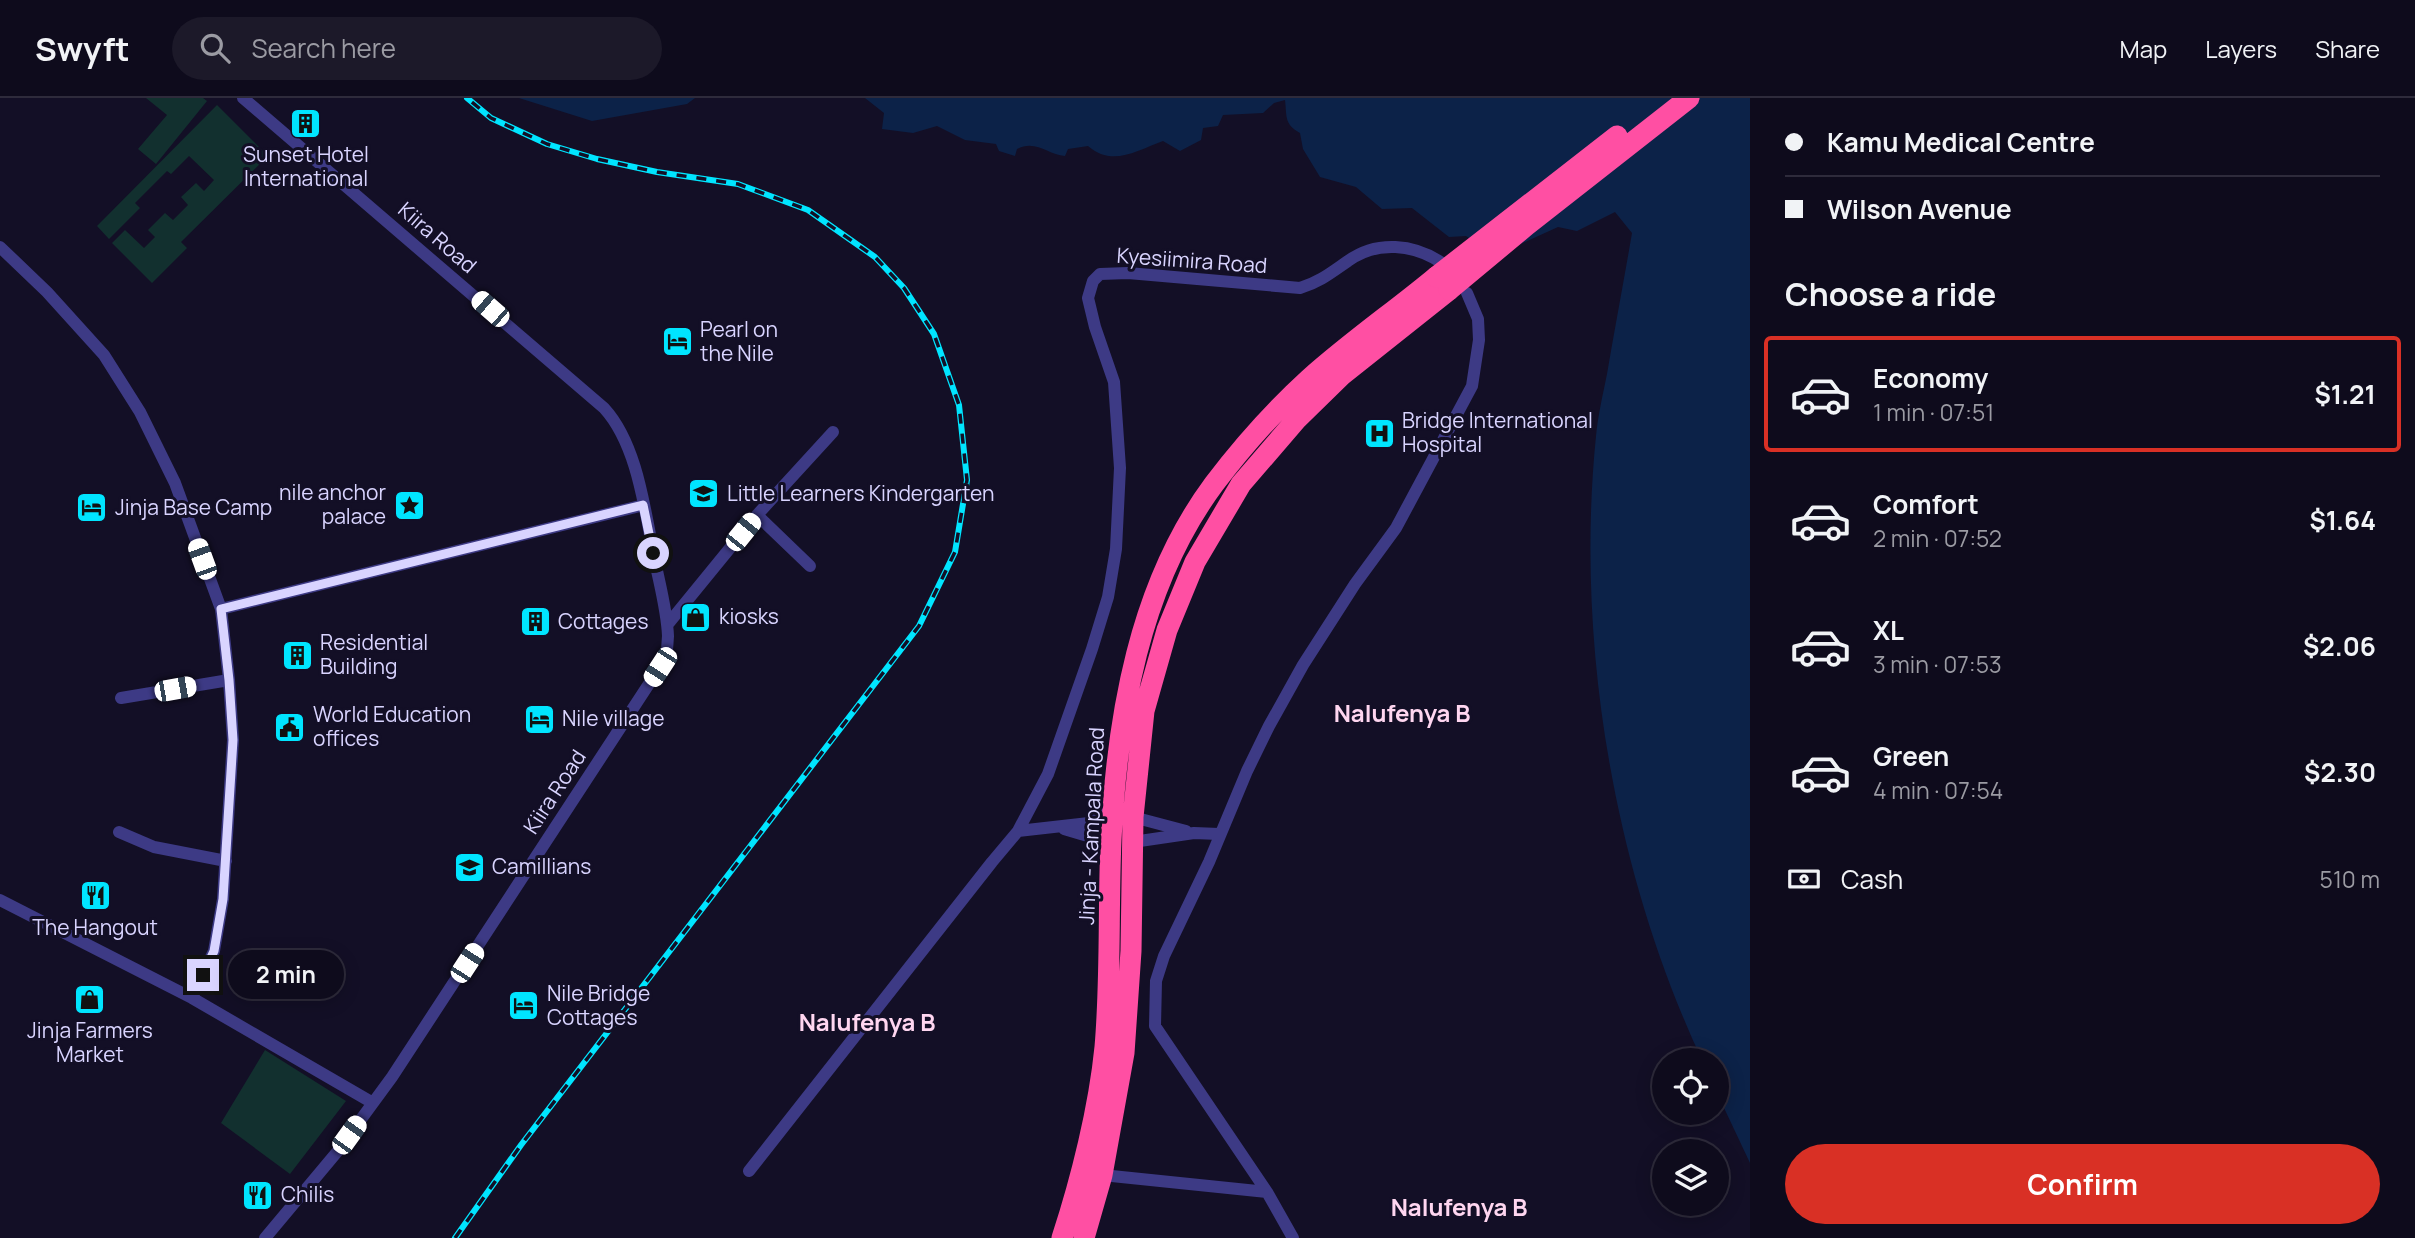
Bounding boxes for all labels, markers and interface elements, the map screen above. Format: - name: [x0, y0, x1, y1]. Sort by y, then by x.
- search box: [172, 17, 662, 80]
- text: Swyft: [35, 26, 130, 71]
- icon: search: [196, 29, 234, 67]
- text: Search here: [252, 30, 396, 66]
- text: Map: [2120, 32, 2167, 65]
- text: Layers: [2205, 32, 2277, 65]
- text: Share: [2315, 32, 2380, 65]
- building icon: Sunset Hotel International: [289, 106, 323, 140]
- text: Kamu Medical Centre: [1827, 124, 2095, 160]
- place label: Sunset Hotel International: [243, 140, 369, 192]
- text: Wilson Avenue: [1827, 191, 2012, 227]
- street label: Kiira Road: [393, 195, 483, 279]
- street label: Kyesiimira Road: [1116, 241, 1268, 279]
- text: Choose a ride: [1785, 272, 1996, 316]
- car: [468, 287, 513, 331]
- place label: Pearl on the Nile: [700, 315, 778, 367]
- hotel icon: Pearl on the Nile: [660, 325, 694, 359]
- text: Economy: [1873, 360, 1988, 396]
- icon: car: [1789, 363, 1852, 426]
- text: $1.21: [2315, 376, 2376, 412]
- text: 1 min · 07:51: [1873, 396, 1994, 428]
- place label: Bridge International Hospital: [1402, 406, 1593, 458]
- hospital icon: Bridge International Hospital: [1362, 416, 1396, 450]
- school or university icon: Little Learners Kindergarten: [687, 477, 721, 511]
- place label: nile anchor palace: [279, 478, 386, 530]
- place label: Little Learners Kindergarten: [727, 479, 994, 507]
- text: Comfort: [1873, 486, 1979, 522]
- place icon: nile anchor palace: [392, 488, 426, 522]
- icon: car: [1789, 489, 1852, 552]
- hotel icon: Jinja Base Camp: [75, 491, 109, 525]
- place label: Jinja Base Camp: [115, 493, 272, 521]
- text: $1.64: [2309, 502, 2376, 538]
- car: [722, 509, 765, 555]
- text: 2 min · 07:52: [1873, 522, 2002, 554]
- car: [185, 536, 220, 582]
- route start: [637, 537, 669, 569]
- shop icon: kiosks: [679, 600, 713, 634]
- place label: kiosks: [719, 602, 779, 630]
- building icon: Cottages: [518, 605, 552, 639]
- place label: Cottages: [558, 607, 648, 635]
- text: XL: [1873, 612, 1904, 648]
- icon: car: [1789, 615, 1852, 678]
- place label: Residential Building: [320, 628, 428, 680]
- text: $2.06: [2303, 628, 2376, 664]
- building icon: Residential Building: [280, 638, 314, 672]
- car: [640, 644, 681, 690]
- text: 3 min · 07:53: [1873, 648, 2002, 680]
- car: [153, 675, 198, 703]
- district label: Nalufenya B: [1334, 696, 1470, 729]
- place label: World Education offices: [313, 700, 471, 752]
- hotel icon: Nile village: [522, 702, 556, 736]
- place label: Nile village: [562, 704, 664, 732]
- public building icon: World Education offices: [273, 710, 307, 744]
- street label: Jinja - Kampala Road: [1072, 726, 1110, 925]
- text: Green: [1873, 738, 1949, 774]
- icon: car: [1789, 741, 1852, 804]
- street label: Kiira Road: [517, 744, 592, 839]
- text: $2.30: [2304, 754, 2376, 790]
- text: 4 min · 07:54: [1873, 774, 2003, 806]
- school or university icon: Camillians: [452, 850, 486, 884]
- place label: Camillians: [492, 852, 591, 880]
- icon: cash: [1785, 860, 1823, 898]
- text: Cash: [1841, 861, 1903, 897]
- text: 510 m: [2320, 863, 2380, 895]
- restaurant icon: The Hangout: [78, 879, 112, 913]
- place label: The Hangout: [32, 913, 158, 941]
- car: [447, 940, 488, 986]
- callout: 2 min: [228, 950, 343, 1000]
- text: 2 min: [256, 958, 316, 990]
- route end: [187, 959, 219, 991]
- place label: Nile Bridge Cottages: [547, 979, 650, 1031]
- shop icon: Jinja Farmers Market: [73, 982, 107, 1016]
- hotel icon: Nile Bridge Cottages: [507, 989, 541, 1023]
- district label: Nalufenya B: [799, 1005, 935, 1038]
- place label: Jinja Farmers Market: [27, 1016, 153, 1068]
- map controls: [1652, 1048, 1729, 1216]
- button: locate: [1652, 1048, 1729, 1125]
- car: [329, 1112, 370, 1158]
- button: layers: [1652, 1139, 1729, 1216]
- button: Confirm: [1785, 1144, 2380, 1224]
- restaurant icon: Chilis: [241, 1178, 275, 1212]
- place label: Chilis: [281, 1180, 334, 1208]
- district label: Nalufenya B: [1391, 1190, 1527, 1223]

